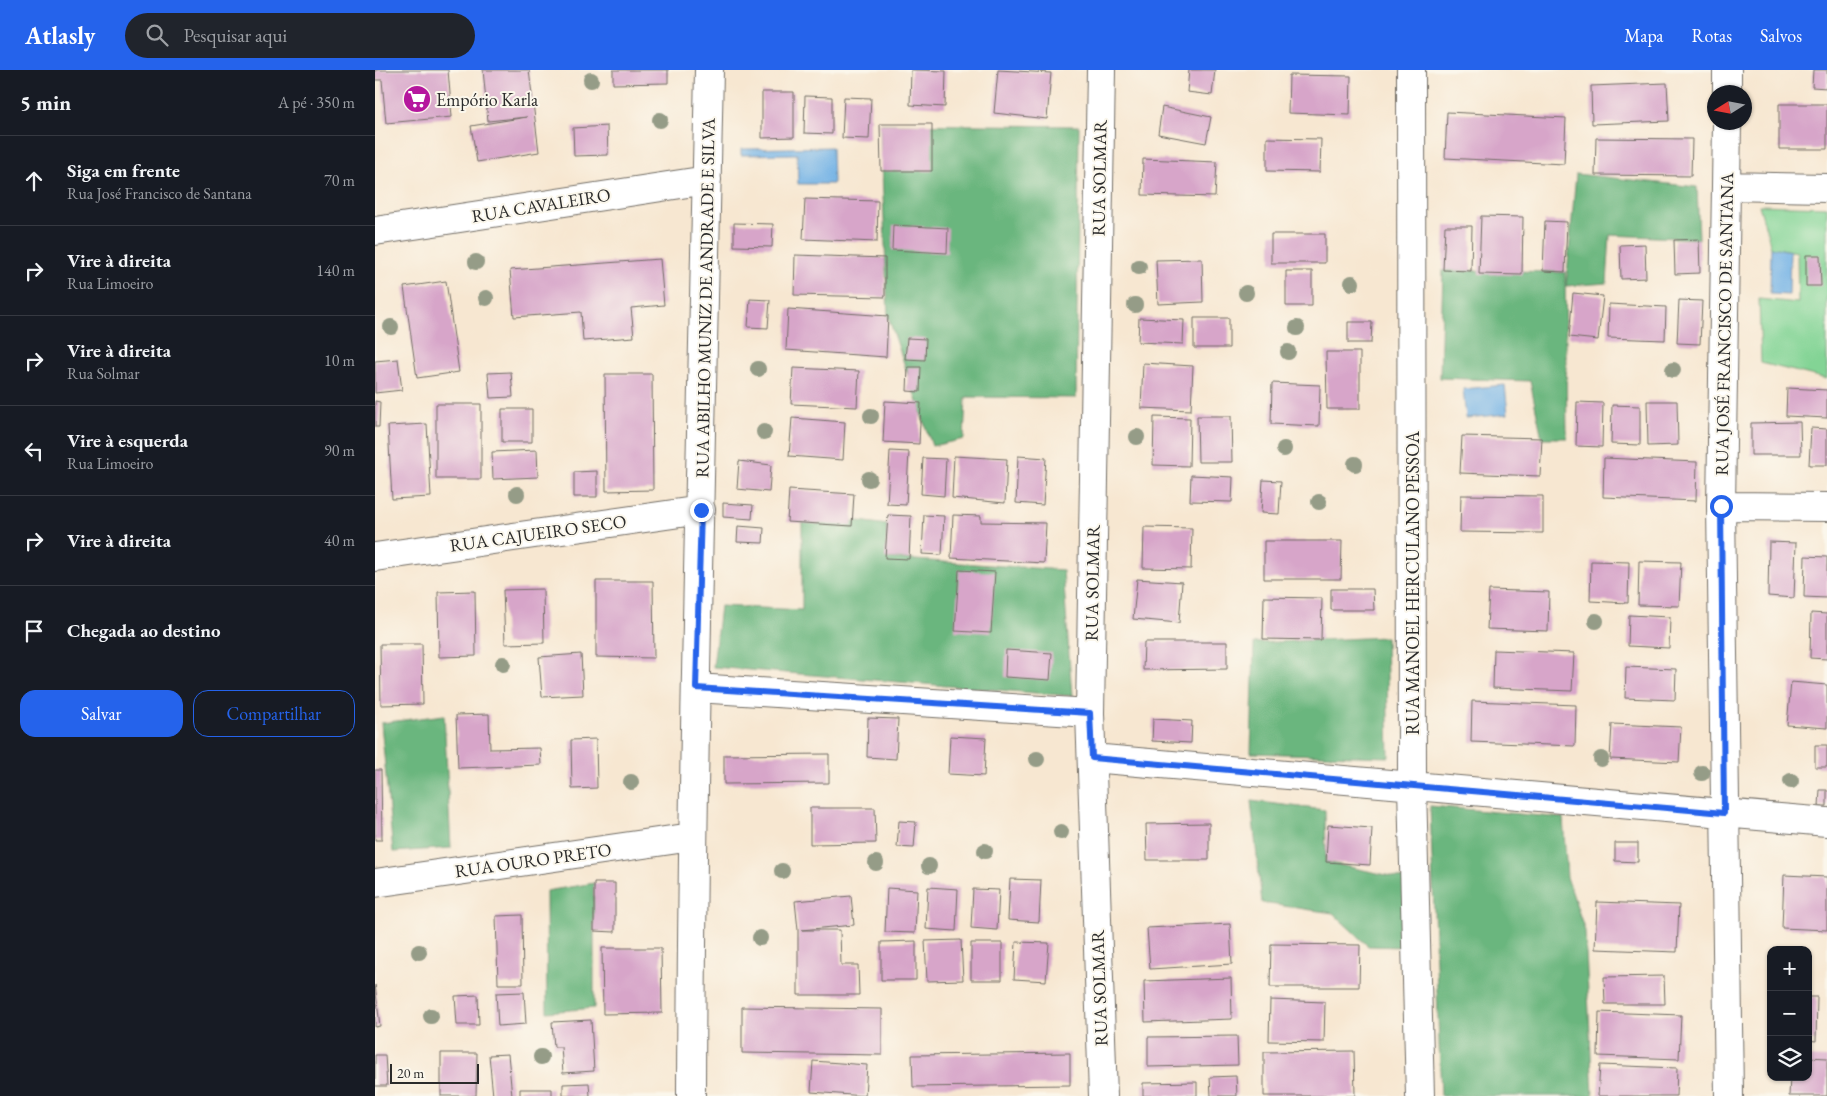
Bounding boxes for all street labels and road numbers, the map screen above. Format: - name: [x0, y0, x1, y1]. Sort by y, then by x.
- street label: RUA ABILHO MUNIZ DE ANDRADE E SILVA: [690, 117, 720, 478]
- street label: RUA SOLMAR: [1086, 120, 1112, 236]
- street label: RUA JOSÉ FRANCISCO DE SANTANA: [1710, 172, 1738, 476]
- street label: RUA CAVALEIRO: [470, 183, 612, 227]
- street label: RUA MANOEL HERCULANO PESSOA: [1401, 431, 1424, 735]
- street label: RUA CAJUEIRO SECO: [448, 509, 628, 557]
- street label: RUA SOLMAR: [1079, 525, 1105, 641]
- street label: RUA OURO PRETO: [453, 838, 613, 882]
- street label: RUA SOLMAR: [1085, 929, 1113, 1047]

